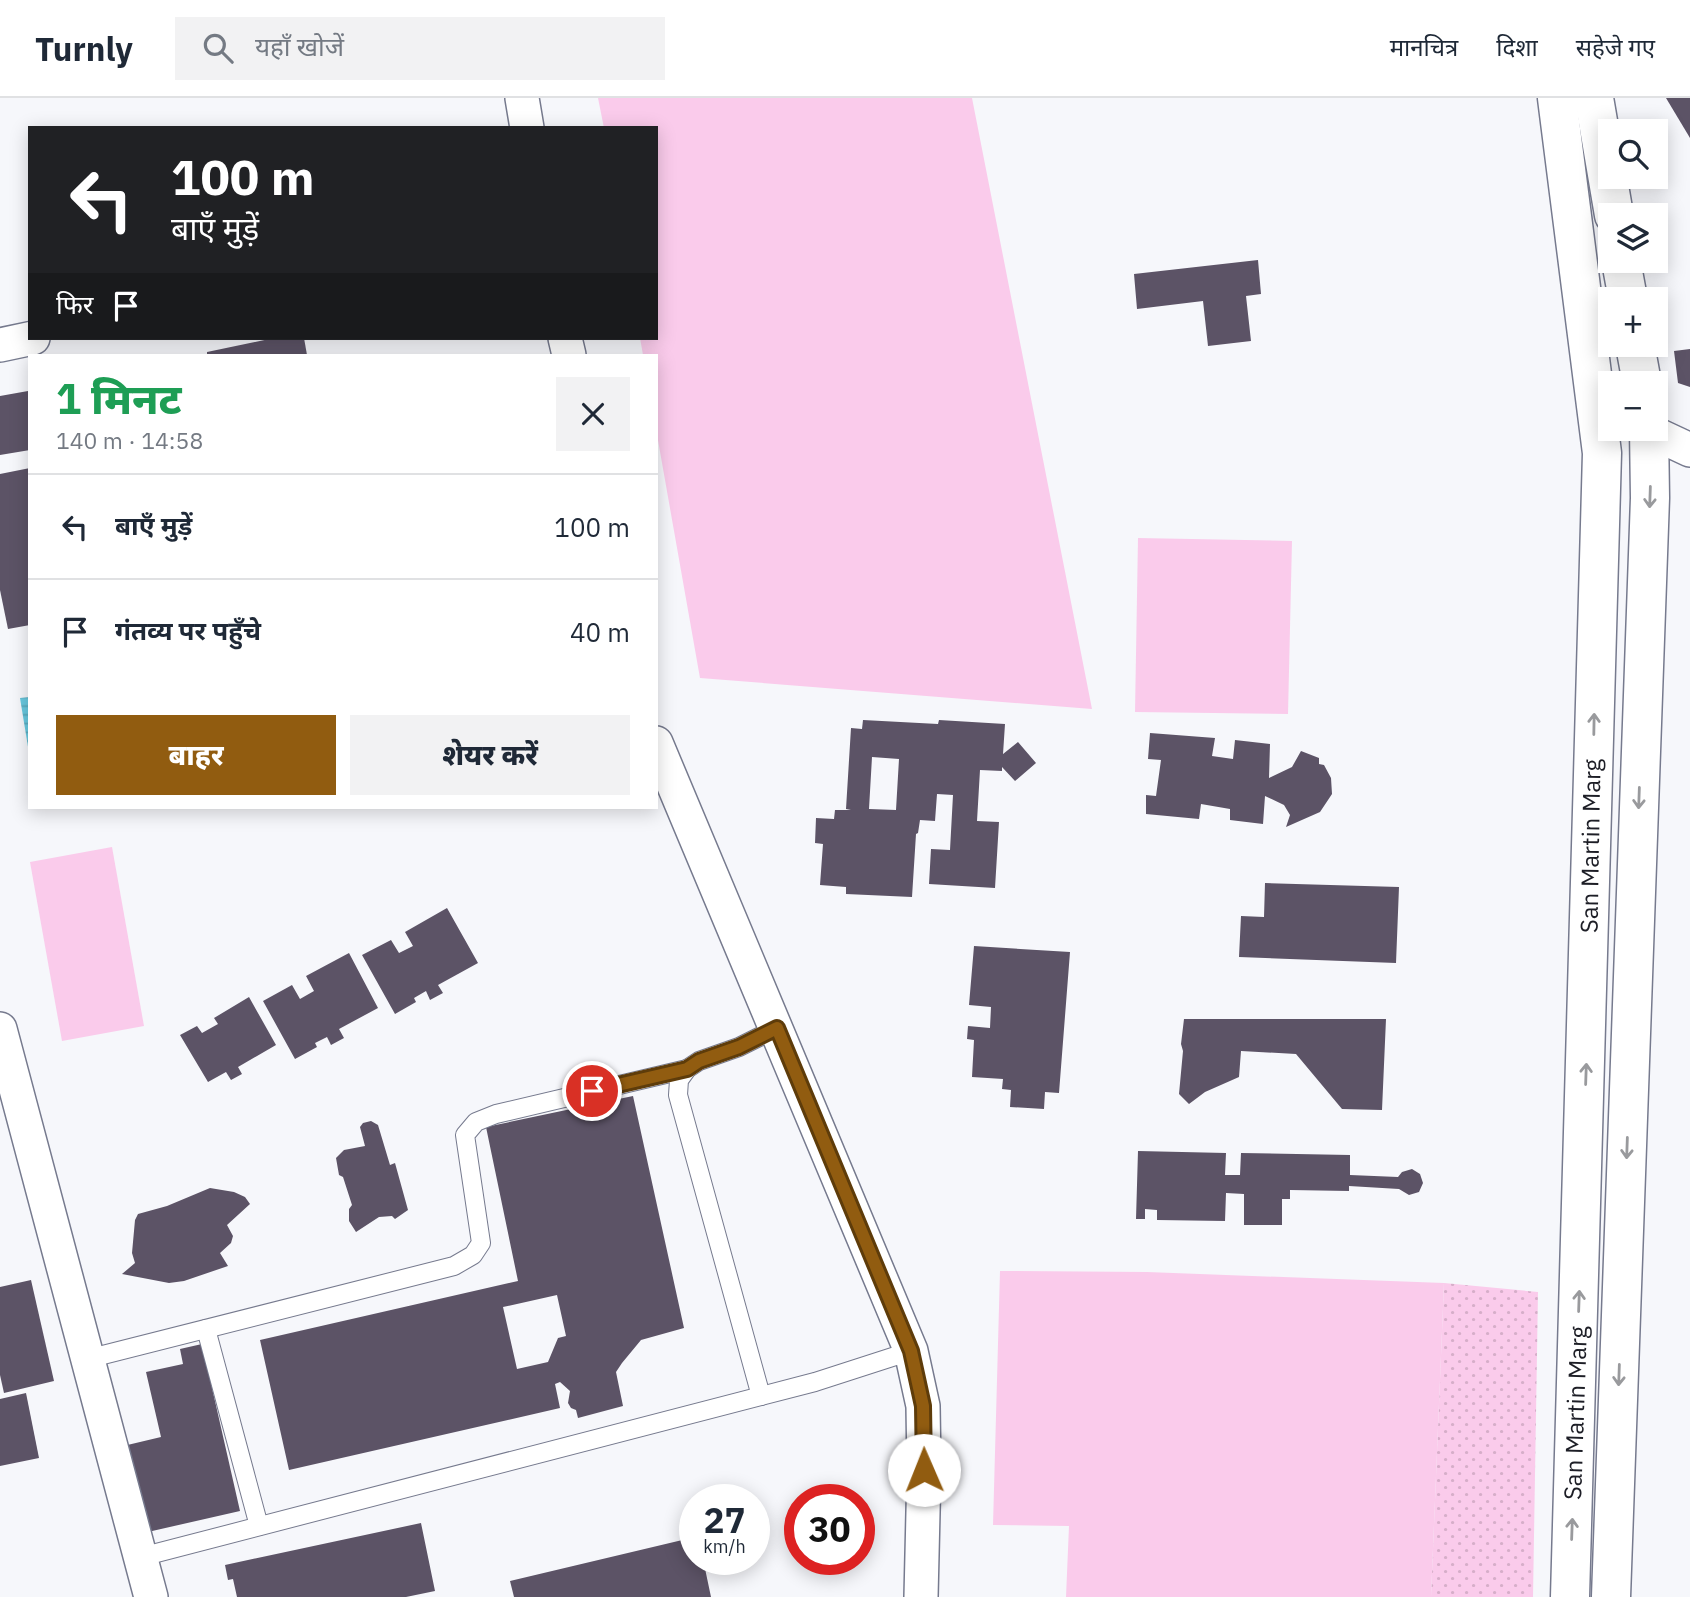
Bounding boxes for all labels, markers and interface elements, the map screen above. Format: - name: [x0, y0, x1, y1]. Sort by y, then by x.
- search box: [175, 17, 665, 80]
- text: Turnly: [35, 27, 133, 70]
- icon: search: [199, 29, 237, 67]
- text: यहाँ खोजें: [255, 29, 344, 63]
- text: मानचित्र: [1390, 31, 1458, 63]
- text: दिशा: [1496, 31, 1538, 63]
- text: सहेजे गए: [1576, 31, 1655, 63]
- map controls: [1598, 119, 1668, 441]
- button: search: [1598, 119, 1668, 189]
- text: 100 m: [171, 145, 315, 208]
- icon: left: [56, 154, 147, 245]
- button: layers: [1598, 203, 1668, 273]
- text: बाएँ मुड़ें: [171, 207, 259, 249]
- text: फिर: [56, 287, 93, 321]
- icon: arrive: [107, 287, 145, 325]
- button: +: [1598, 287, 1668, 357]
- text: 1 मिनट: [56, 371, 182, 426]
- button: −: [1598, 371, 1668, 441]
- button: close: [556, 377, 630, 451]
- text: 140 m · 14:58: [56, 425, 203, 455]
- one-way arrow: [1643, 485, 1656, 508]
- icon: left: [56, 508, 94, 546]
- text: बाएँ मुड़ें: [115, 508, 192, 542]
- text: 100 m: [554, 510, 630, 544]
- icon: arrive: [56, 613, 94, 651]
- text: गंतव्य पर पहुँचे: [115, 613, 261, 647]
- text: 40 m: [570, 615, 630, 649]
- one-way arrow: [1587, 713, 1601, 736]
- button: बाहर: [56, 715, 336, 795]
- button: शेयर करें: [350, 715, 630, 795]
- street label: San Martin Marg: [1572, 758, 1608, 933]
- one-way arrow: [1632, 786, 1646, 809]
- pin: [562, 1061, 622, 1121]
- one-way arrow: [1579, 1063, 1592, 1086]
- icon: arrive: [573, 1072, 611, 1110]
- one-way arrow: [1620, 1136, 1633, 1159]
- one-way arrow: [1572, 1290, 1585, 1313]
- street label: San Martin Marg: [1556, 1325, 1594, 1501]
- one-way arrow: [1612, 1363, 1625, 1386]
- position arrow: [887, 1433, 961, 1507]
- speed limit sign: 30: [784, 1484, 875, 1575]
- text: 27: [703, 1497, 746, 1543]
- one-way arrow: [1566, 1518, 1579, 1541]
- text: km/h: [703, 1535, 746, 1558]

